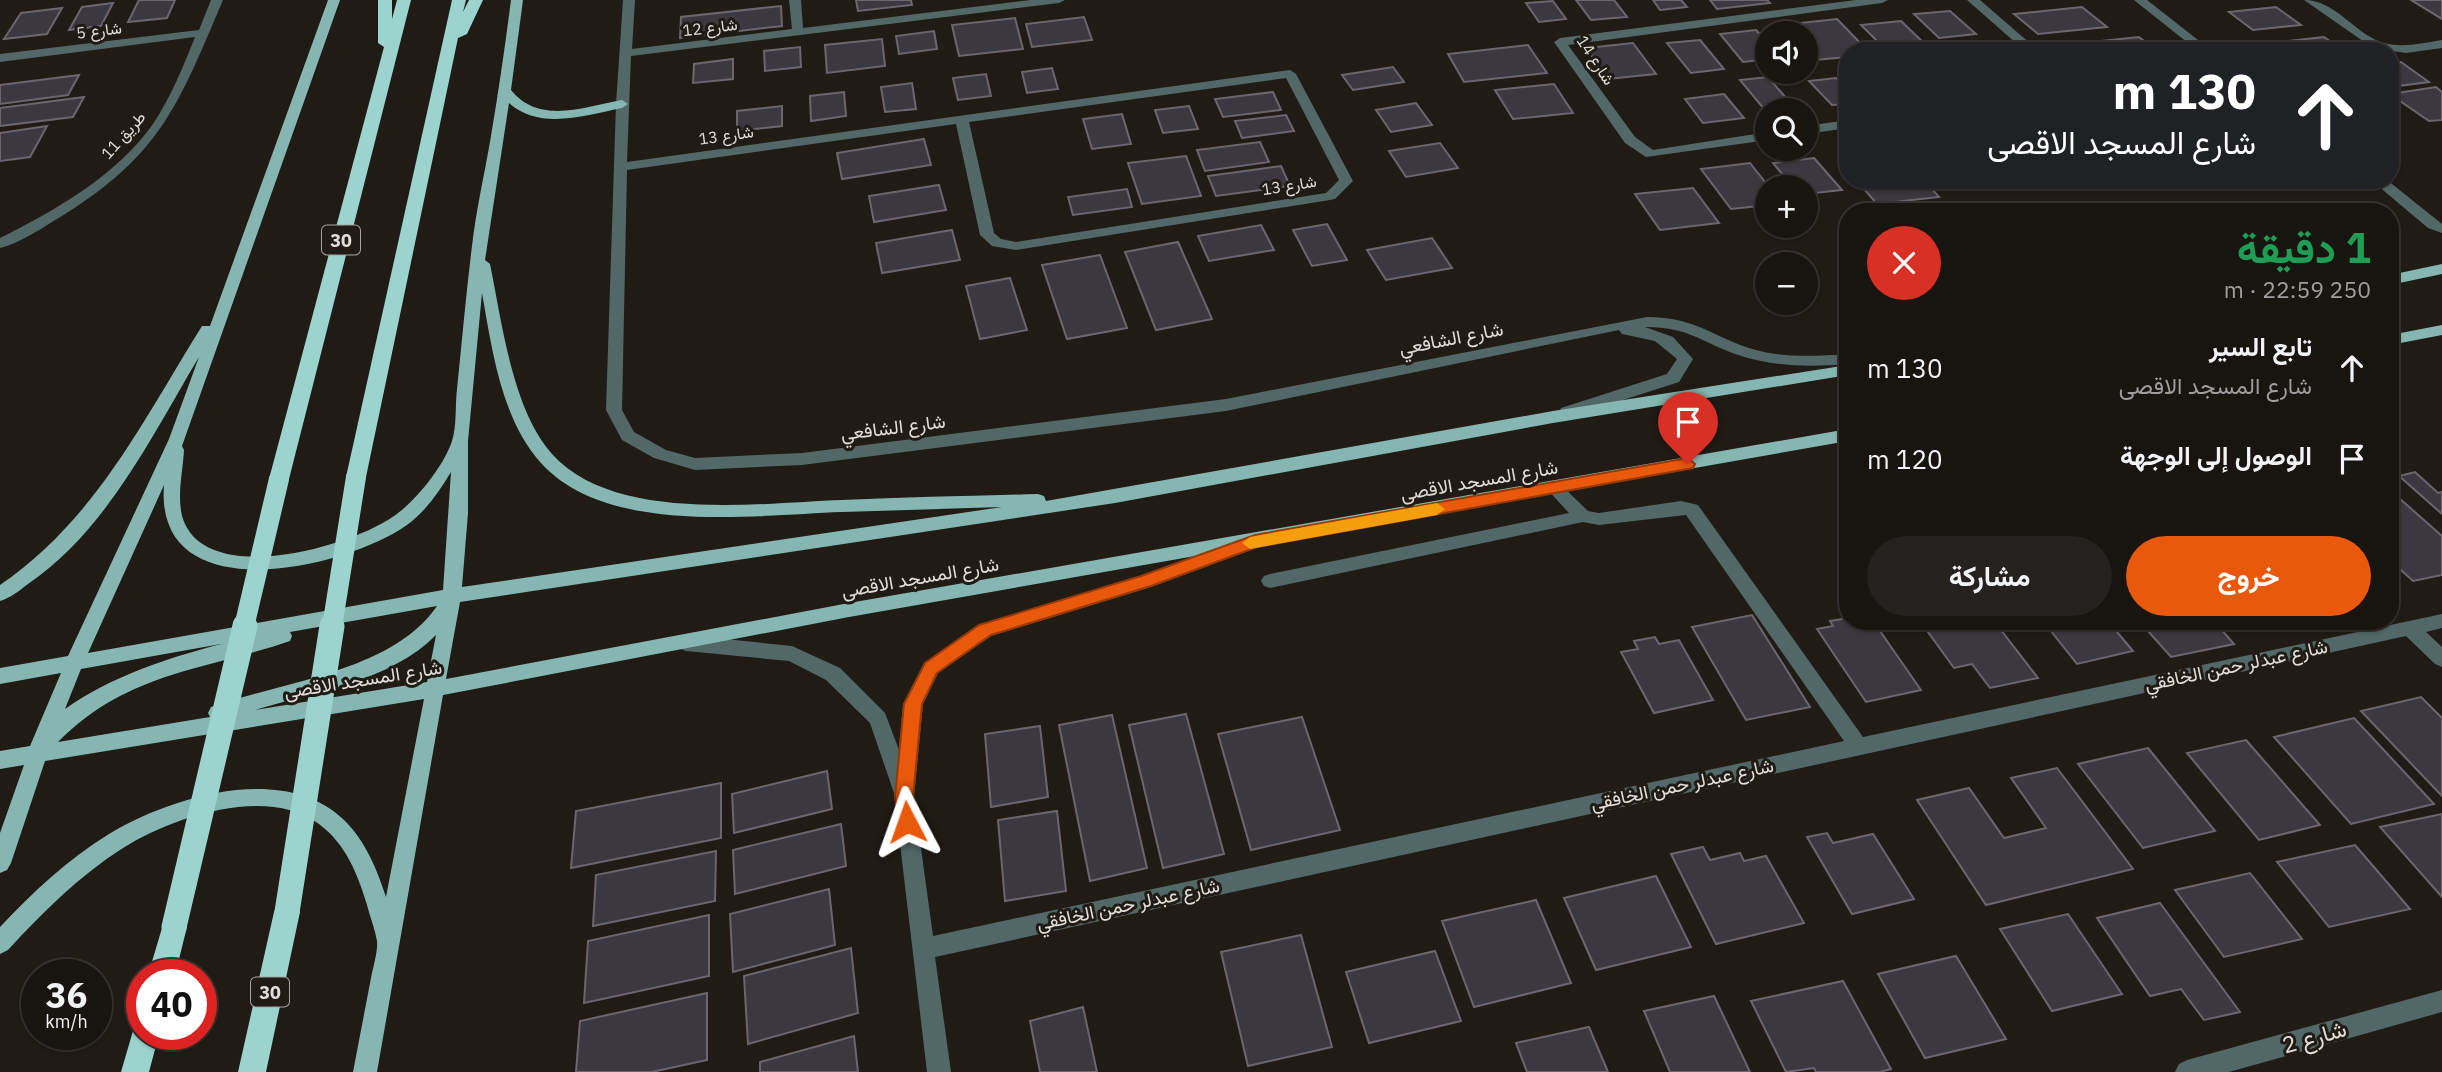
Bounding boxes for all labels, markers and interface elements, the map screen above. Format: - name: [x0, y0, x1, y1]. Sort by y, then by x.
- street label: شارع 12: [681, 14, 739, 42]
- street label: شارع 5: [75, 17, 123, 45]
- map controls: [1755, 21, 1818, 315]
- button: sound: [1755, 21, 1818, 84]
- street label: شارع 14: [1571, 31, 1619, 90]
- text: 130 m: [2112, 59, 2256, 122]
- icon: ahead: [2280, 70, 2371, 161]
- button: search: [1755, 98, 1818, 161]
- street label: طريق 11: [97, 107, 150, 164]
- street label: شارع 13: [697, 121, 755, 151]
- text: شارع المسجد الاقصى: [1987, 121, 2256, 163]
- street label: شارع 13: [1260, 171, 1318, 201]
- button: +: [1755, 175, 1818, 238]
- text: 1 دقيقة: [2237, 220, 2371, 275]
- road number: 30: [322, 226, 360, 254]
- button: close: [1867, 226, 1941, 300]
- button: −: [1755, 252, 1818, 315]
- text: 250 m · 22:59: [2224, 274, 2371, 304]
- street label: شارع الشافعي: [1397, 316, 1506, 364]
- text: تابع السير: [2209, 329, 2312, 363]
- icon: ahead: [2333, 349, 2371, 387]
- text: 130 m: [1867, 351, 1943, 385]
- text: شارع المسجد الاقصى: [2119, 370, 2312, 400]
- pin: [1658, 392, 1718, 464]
- icon: arrive: [1669, 403, 1707, 441]
- street label: شارع الشافعي: [839, 409, 947, 449]
- text: الوصول إلى الوجهة: [2120, 438, 2312, 472]
- icon: arrive: [2333, 440, 2371, 478]
- text: 120 m: [1867, 442, 1943, 476]
- street label: شارع المسجد الاقصى: [1398, 454, 1560, 507]
- button: مشاركة: [1867, 536, 2112, 616]
- button: خروج: [2126, 536, 2371, 616]
- street label: شارع المسجد الاقصى: [839, 551, 1001, 604]
- street label: شارع عبدلر حمن الخافقي: [2142, 634, 2331, 700]
- street label: شارع المسجد الاقصى: [282, 655, 444, 704]
- street label: شارع عبدلر حمن الخافقي: [1588, 753, 1777, 819]
- position arrow: [870, 785, 944, 859]
- street label: شارع عبدلر حمن الخافقي: [1034, 873, 1223, 939]
- speed limit sign: 40: [126, 959, 217, 1050]
- text: 36: [45, 972, 88, 1018]
- road number: 30: [251, 978, 289, 1007]
- text: km/h: [45, 1010, 88, 1033]
- street label: شارع 2: [2278, 1013, 2350, 1061]

